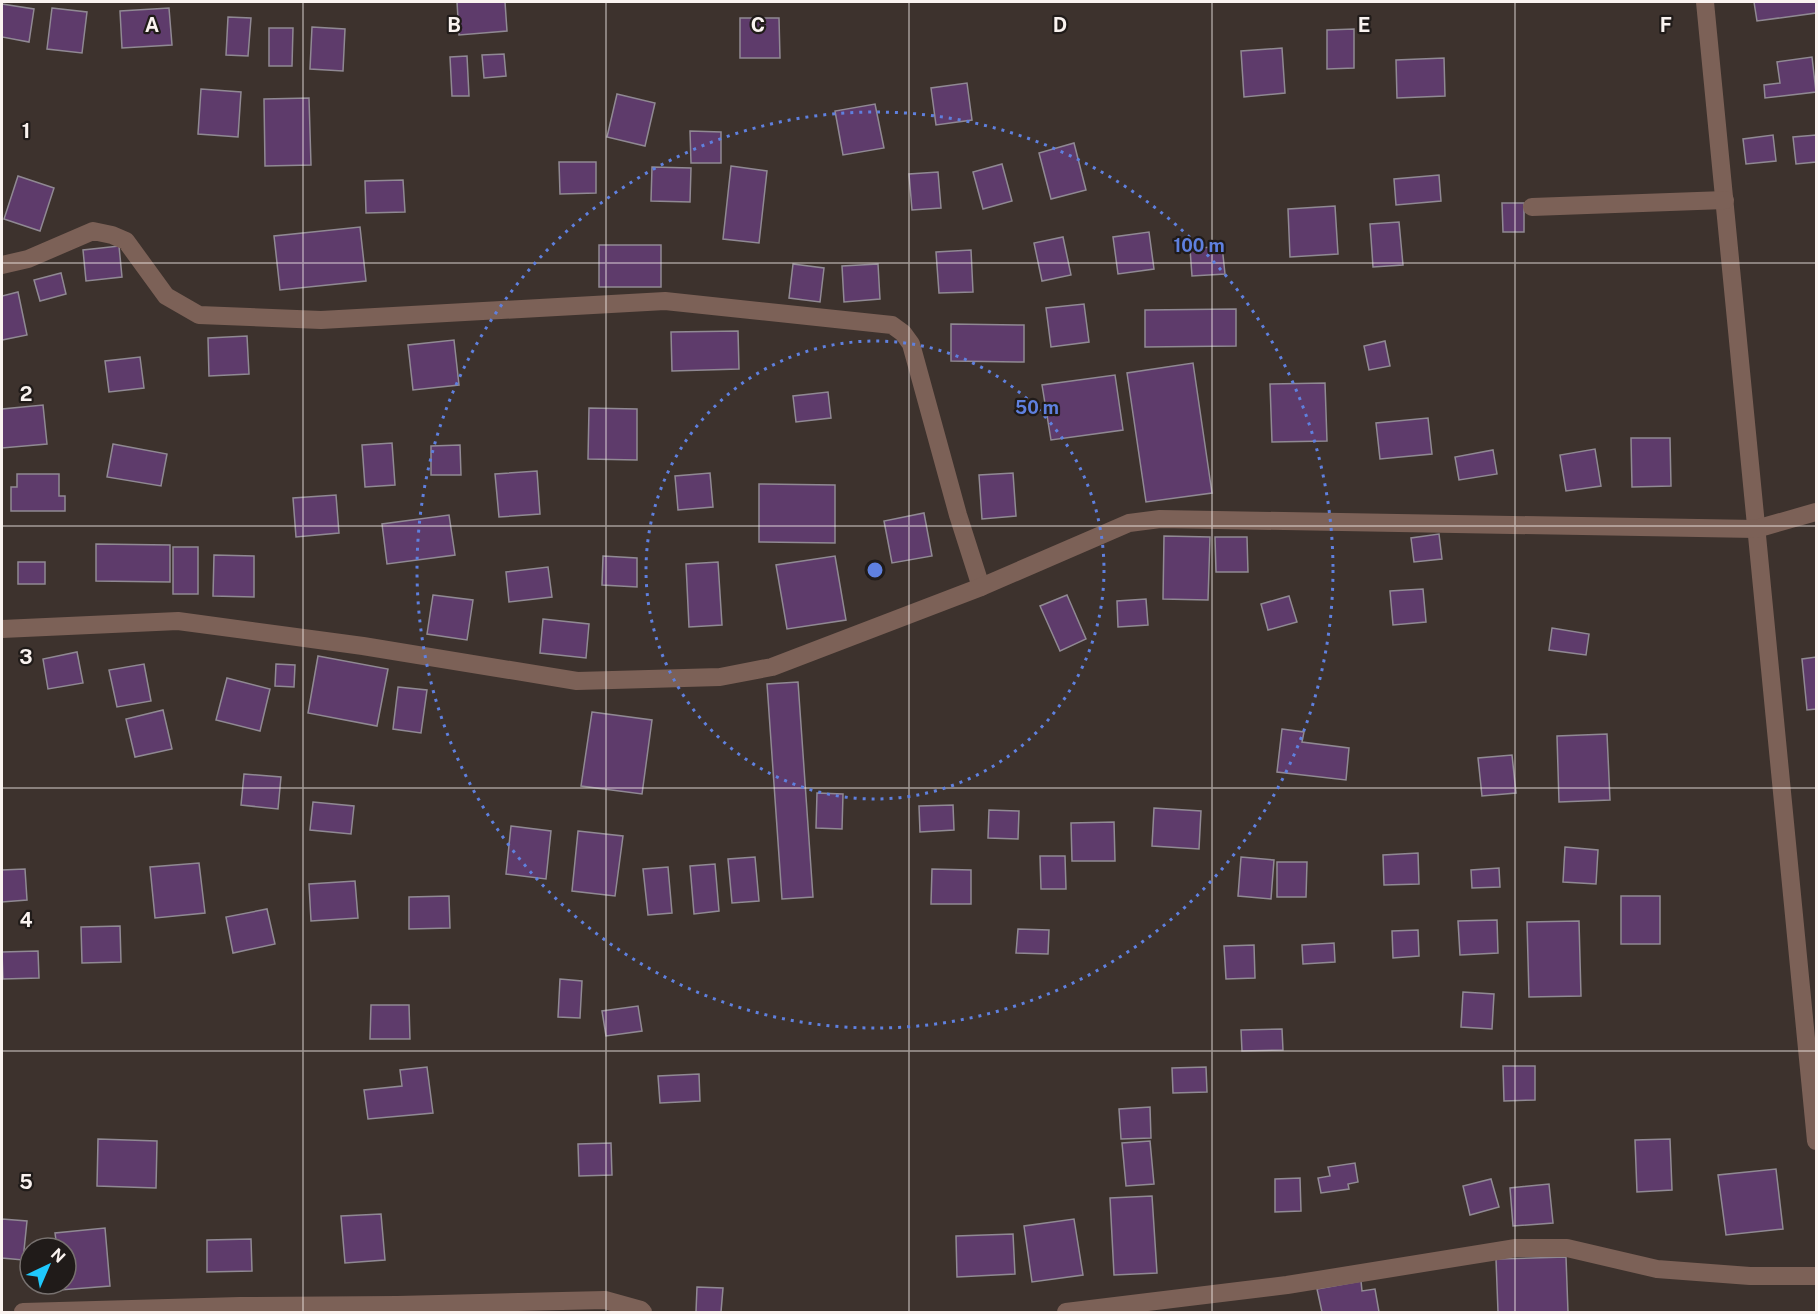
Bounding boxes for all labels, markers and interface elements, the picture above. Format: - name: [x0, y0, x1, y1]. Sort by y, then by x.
- text: A: [145, 13, 159, 37]
- text: B: [447, 13, 461, 37]
- text: C: [751, 13, 765, 37]
- text: D: [1053, 13, 1067, 37]
- text: E: [1358, 13, 1370, 37]
- text: F: [1660, 13, 1672, 37]
- text: 1: [22, 119, 30, 143]
- text: 100 m: [1173, 235, 1225, 256]
- text: 2: [20, 382, 32, 406]
- text: 50 m: [1015, 397, 1059, 418]
- centre of rings: [865, 560, 885, 580]
- text: 3: [19, 645, 33, 669]
- text: 4: [19, 908, 33, 932]
- text: 5: [19, 1170, 33, 1194]
- north arrow: [18, 1236, 78, 1296]
- text: N: [47, 1244, 69, 1267]

